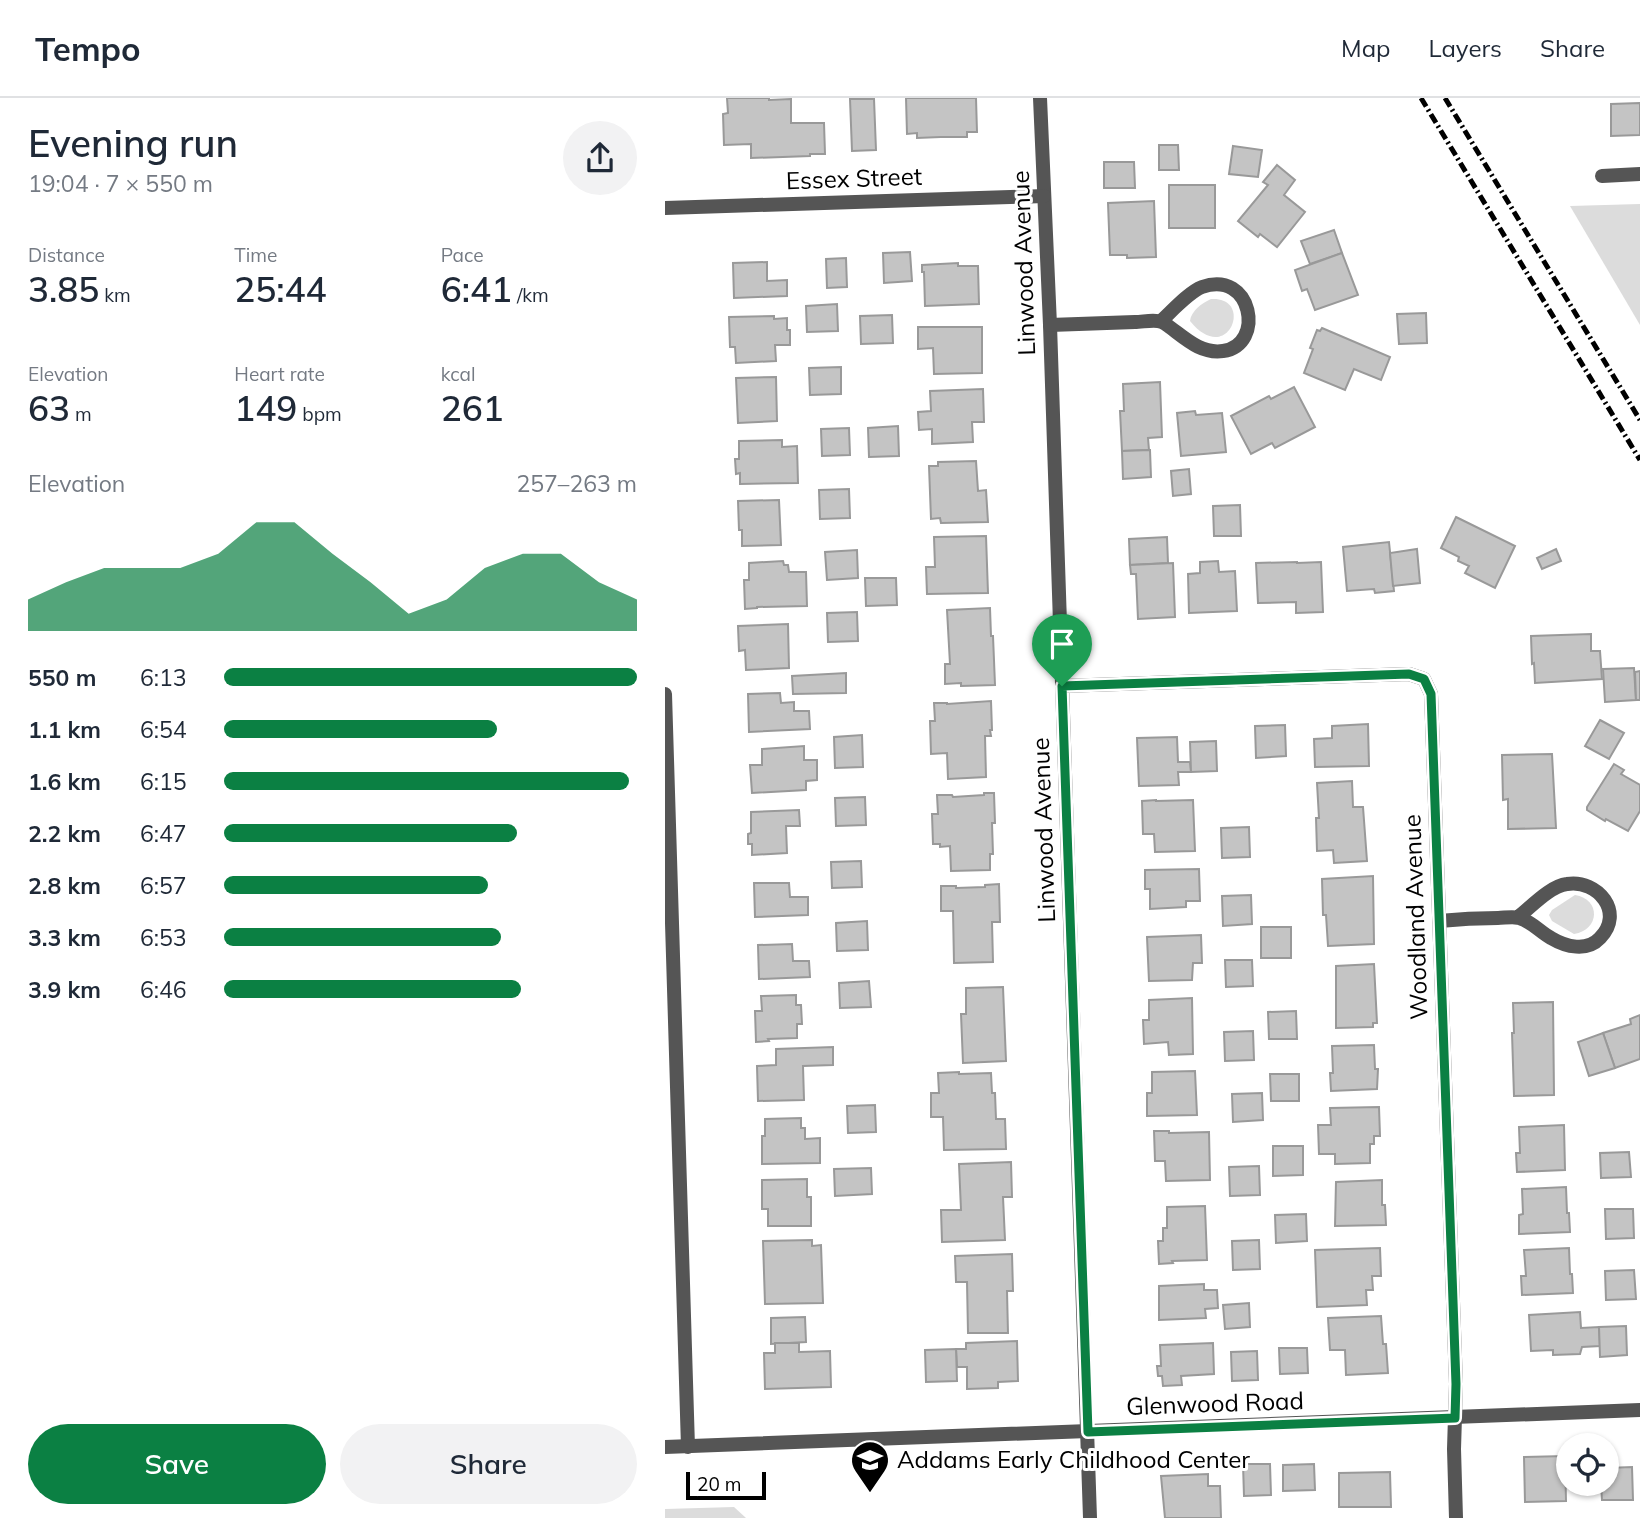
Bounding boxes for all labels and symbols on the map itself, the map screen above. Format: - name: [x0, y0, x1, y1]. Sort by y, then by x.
- street label: Essex Street: [785, 161, 923, 195]
- street label: Linwood Avenue: [1005, 170, 1041, 356]
- pin: [1032, 614, 1092, 686]
- street label: Linwood Avenue: [1025, 737, 1061, 923]
- street label: Woodland Avenue: [1396, 814, 1434, 1020]
- street label: Glenwood Road: [1126, 1385, 1304, 1421]
- school or university icon: Addams Early Childhood Center: [849, 1439, 891, 1494]
- place label: Addams Early Childhood Center: [897, 1444, 1250, 1474]
- scale bar: [686, 1469, 767, 1501]

